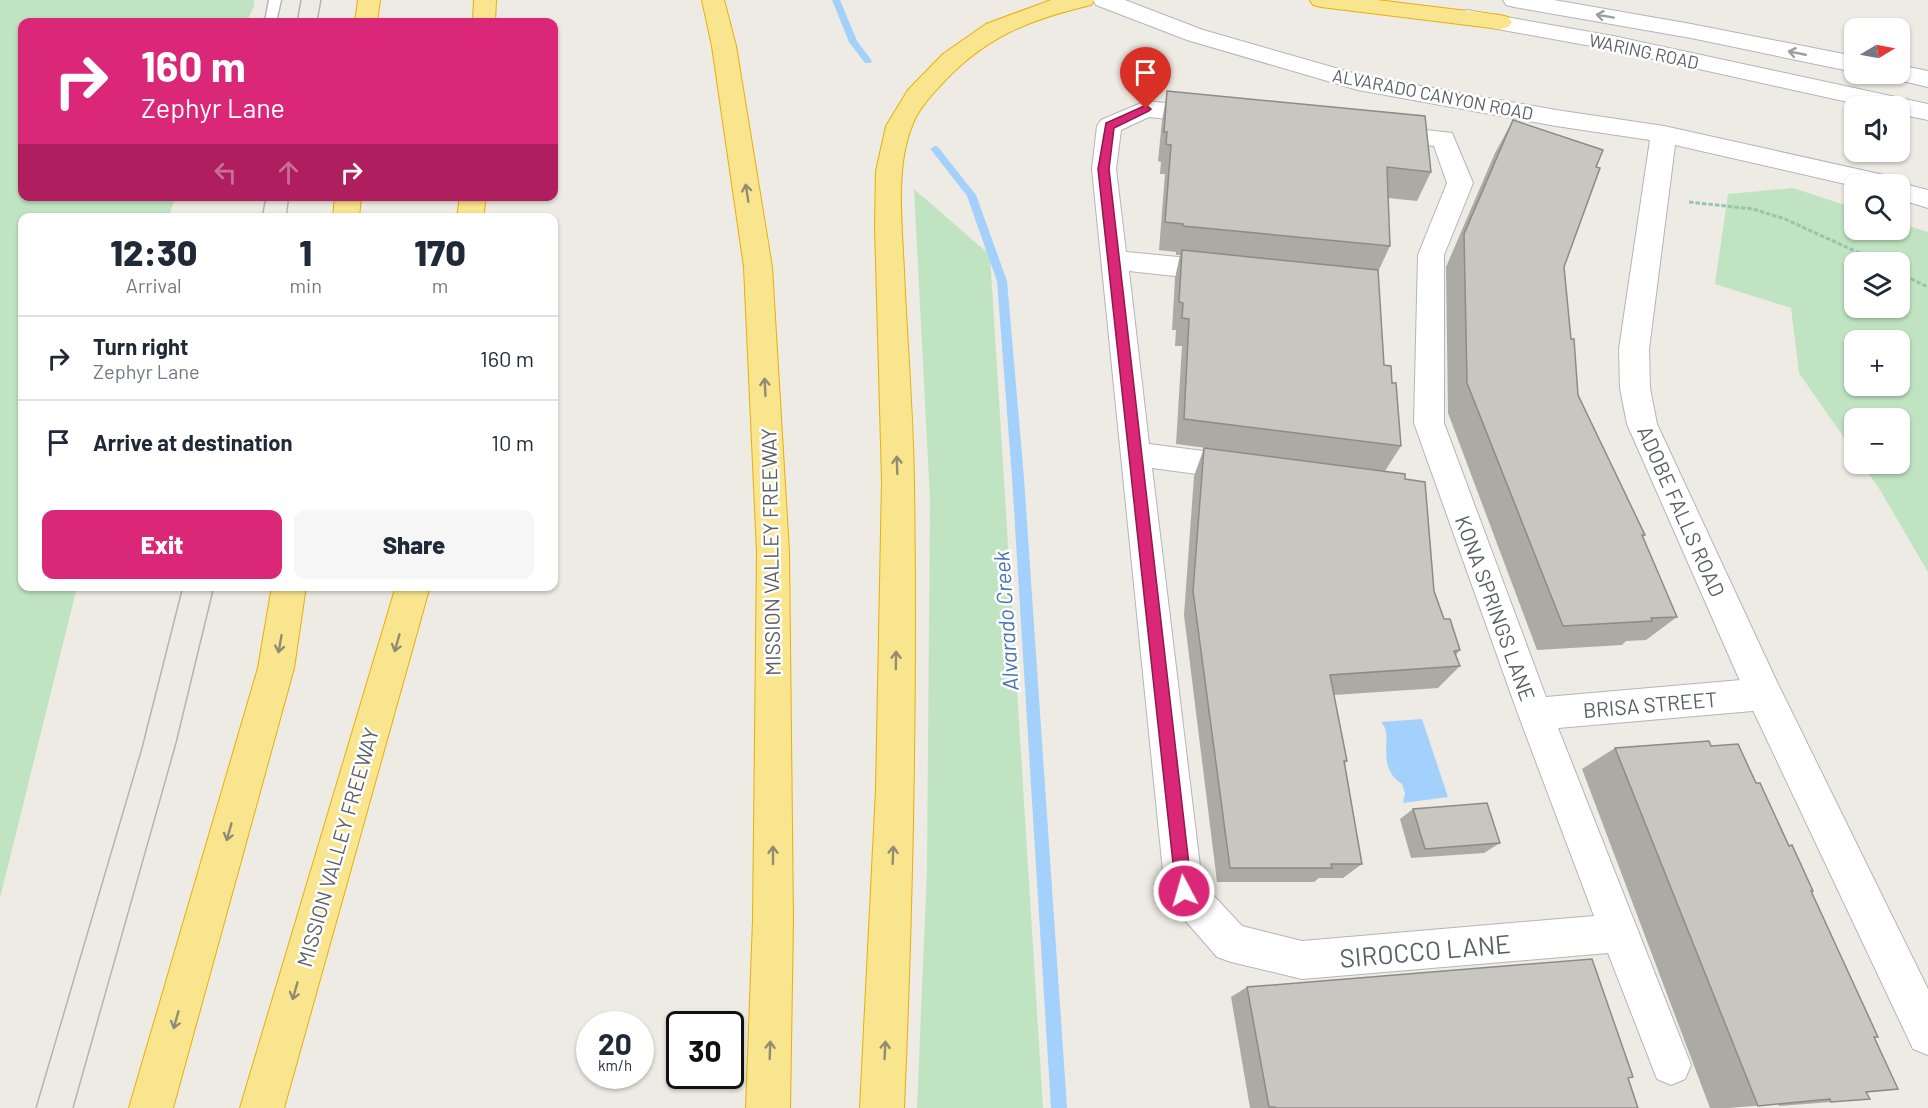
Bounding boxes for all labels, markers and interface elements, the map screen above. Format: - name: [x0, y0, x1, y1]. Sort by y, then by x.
- one-way arrow: [1596, 10, 1615, 21]
- north arrow: [1844, 18, 1910, 84]
- map controls: [1844, 18, 1910, 474]
- street label: WARING ROAD: [1587, 29, 1701, 73]
- text: 160 m: [141, 40, 246, 90]
- icon: right: [42, 42, 120, 120]
- pin: [1120, 47, 1171, 109]
- one-way arrow: [1787, 47, 1807, 58]
- icon: arrive: [1129, 56, 1162, 89]
- street label: ALVARADO CANYON ROAD: [1331, 64, 1535, 124]
- text: Zephyr Lane: [141, 91, 285, 123]
- button: sound: [1844, 96, 1910, 162]
- icon: left: [209, 156, 242, 189]
- icon: ahead: [272, 156, 305, 189]
- icon: right: [335, 156, 368, 189]
- button: search: [1844, 174, 1910, 240]
- one-way arrow: [741, 183, 752, 203]
- text: 12:30: [110, 230, 197, 273]
- text: 1: [299, 230, 312, 273]
- text: 170: [414, 230, 466, 273]
- button: layers: [1844, 252, 1910, 318]
- text: Arrival: [126, 273, 182, 297]
- text: min: [290, 273, 322, 297]
- text: m: [432, 273, 448, 297]
- button: +: [1844, 330, 1910, 396]
- text: Turn right: [93, 333, 188, 359]
- icon: right: [42, 342, 75, 375]
- text: 160 m: [480, 345, 534, 371]
- text: Zephyr Lane: [93, 359, 200, 383]
- one-way arrow: [759, 377, 770, 397]
- button: −: [1844, 408, 1910, 474]
- street label: ADOBE FALLS ROAD: [1633, 422, 1731, 600]
- icon: arrive: [42, 426, 75, 459]
- street label: MISSION VALLEY FREEWAY: [755, 428, 785, 676]
- text: Arrive at destination: [93, 429, 292, 455]
- text: 10 m: [491, 429, 534, 455]
- one-way arrow: [892, 455, 903, 475]
- button: Exit: [42, 510, 282, 579]
- button: Share: [294, 510, 534, 579]
- street label: KONA SPRINGS LANE: [1451, 512, 1541, 704]
- water label: Alvarado Creek: [987, 550, 1023, 692]
- one-way arrow: [391, 633, 402, 652]
- one-way arrow: [274, 634, 285, 654]
- one-way arrow: [890, 650, 902, 670]
- street label: BRISA STREET: [1582, 686, 1718, 722]
- street label: MISSION VALLEY FREEWAY: [291, 724, 383, 970]
- one-way arrow: [223, 822, 234, 841]
- one-way arrow: [767, 845, 779, 865]
- one-way arrow: [887, 845, 899, 865]
- position arrow: [1152, 859, 1216, 923]
- street label: SIROCCO LANE: [1338, 927, 1512, 973]
- one-way arrow: [289, 981, 300, 1000]
- one-way arrow: [169, 1010, 181, 1029]
- speed limit sign: 30: [666, 1011, 744, 1089]
- text: 20: [598, 1025, 632, 1061]
- one-way arrow: [764, 1040, 775, 1060]
- one-way arrow: [880, 1040, 891, 1060]
- text: km/h: [598, 1056, 632, 1074]

